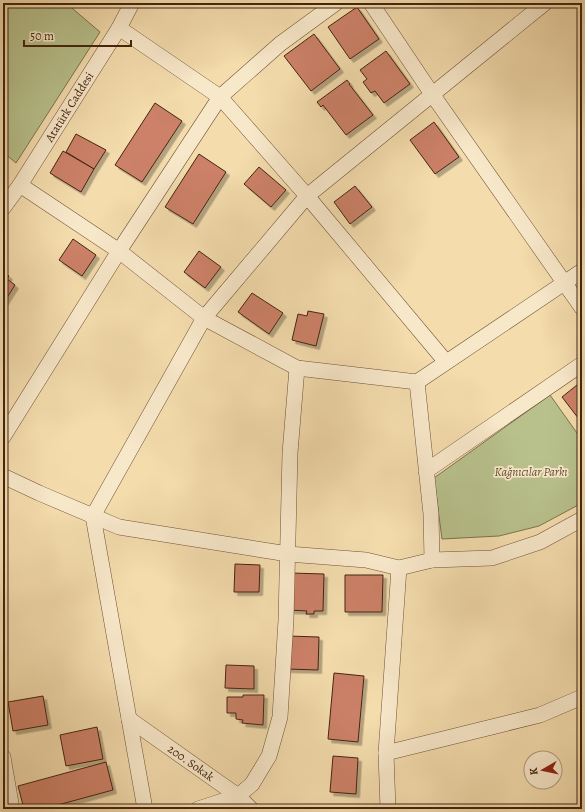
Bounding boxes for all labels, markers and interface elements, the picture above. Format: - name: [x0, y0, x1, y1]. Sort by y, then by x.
- scale bar: [24, 22, 131, 48]
- text: 50 m: [30, 28, 54, 44]
- street label: Atatürk Caddesi: [41, 69, 97, 146]
- park label: Kağnıcılar Parkı: [495, 464, 567, 480]
- street label: 200. Sokak: [165, 741, 218, 785]
- north arrow: [523, 750, 563, 790]
- text: K: [526, 766, 542, 776]

